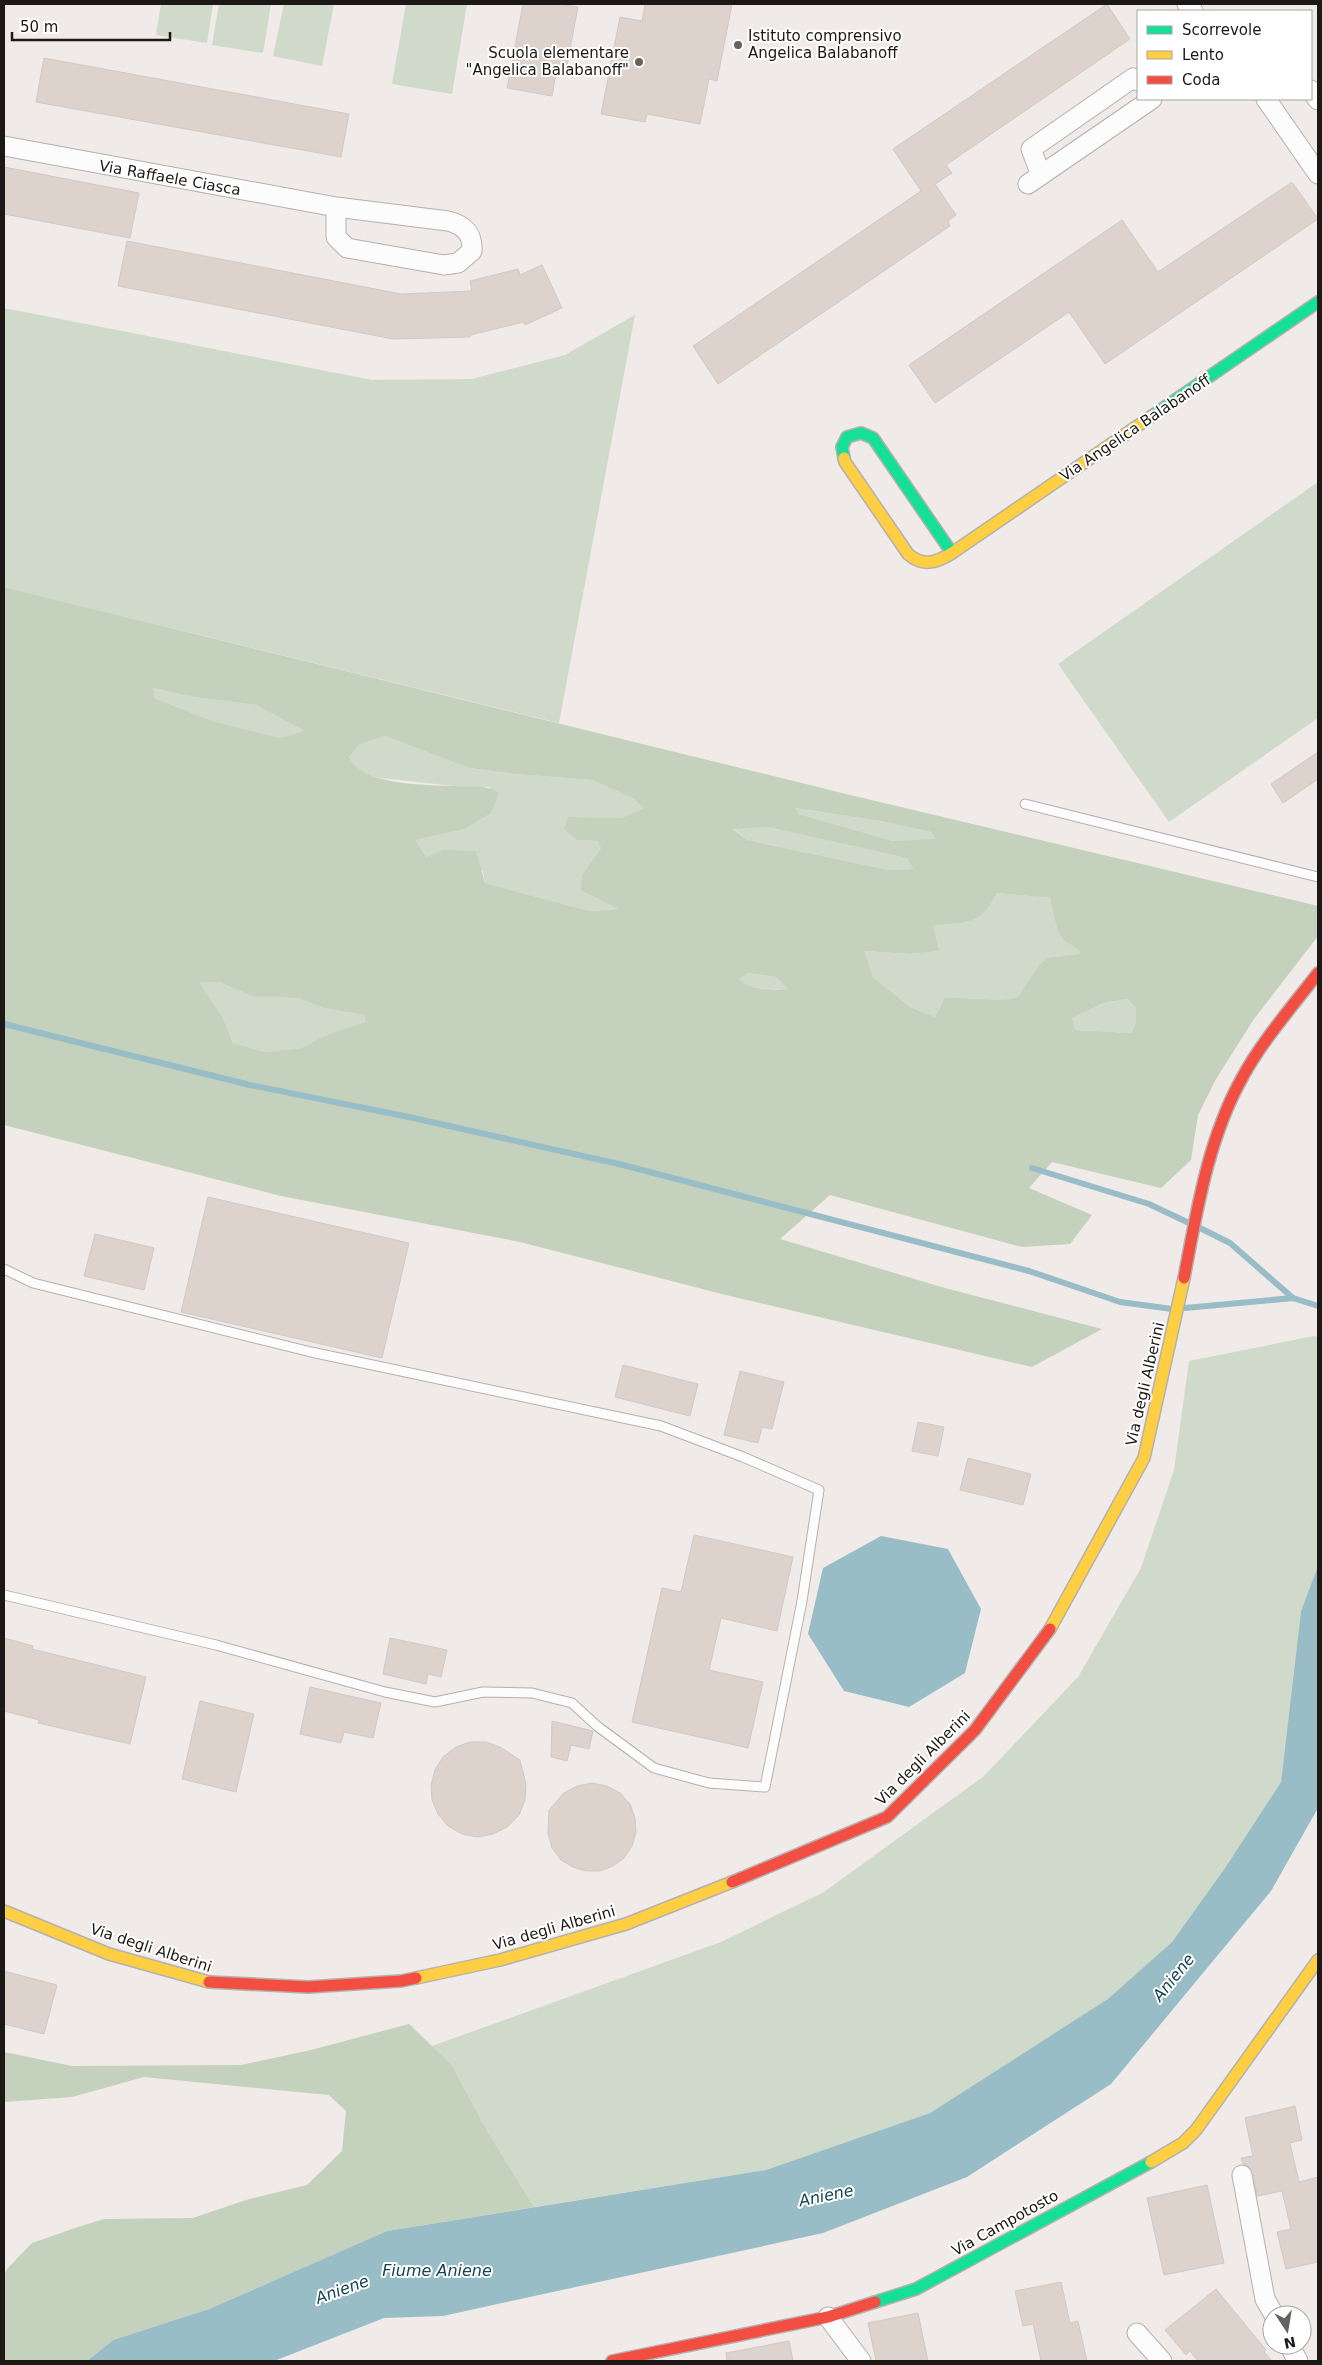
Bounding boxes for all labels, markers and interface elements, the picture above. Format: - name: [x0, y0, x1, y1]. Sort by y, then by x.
- scale bar: [12, 10, 170, 42]
- legend: [1137, 10, 1312, 100]
- text: 50 m: [20, 18, 58, 36]
- text: Scorrevole: [1182, 21, 1261, 39]
- place label: Istituto comprensivo Angelica Balabanoff: [748, 27, 902, 62]
- marker: Istituto comprensivo Angelica Balabanoff: [732, 39, 744, 51]
- place label: Scuola elementare "Angelica Balabanoff": [466, 44, 629, 79]
- text: Lento: [1182, 46, 1224, 64]
- marker: Scuola elementare "Angelica Balabanoff": [633, 56, 645, 68]
- text: Coda: [1182, 71, 1220, 89]
- street label: Via Raffaele Ciasca: [98, 157, 242, 199]
- street label: Via Angelica Balabanoff: [1056, 370, 1214, 485]
- street label: Via degli Alberini: [1122, 1320, 1168, 1448]
- street label: Via degli Alberini: [872, 1707, 974, 1809]
- street label: Via degli Alberini: [491, 1902, 617, 1954]
- street label: Via degli Alberini: [88, 1920, 214, 1976]
- water label: Aniene: [1148, 1950, 1198, 2006]
- water label: Aniene: [796, 2180, 855, 2211]
- street label: Via Campotosto: [949, 2186, 1061, 2260]
- water label: Fiume Aniene: [382, 2261, 492, 2280]
- water label: Aniene: [312, 2271, 372, 2308]
- north arrow: [1262, 2305, 1312, 2355]
- text: N: [1282, 2334, 1297, 2352]

